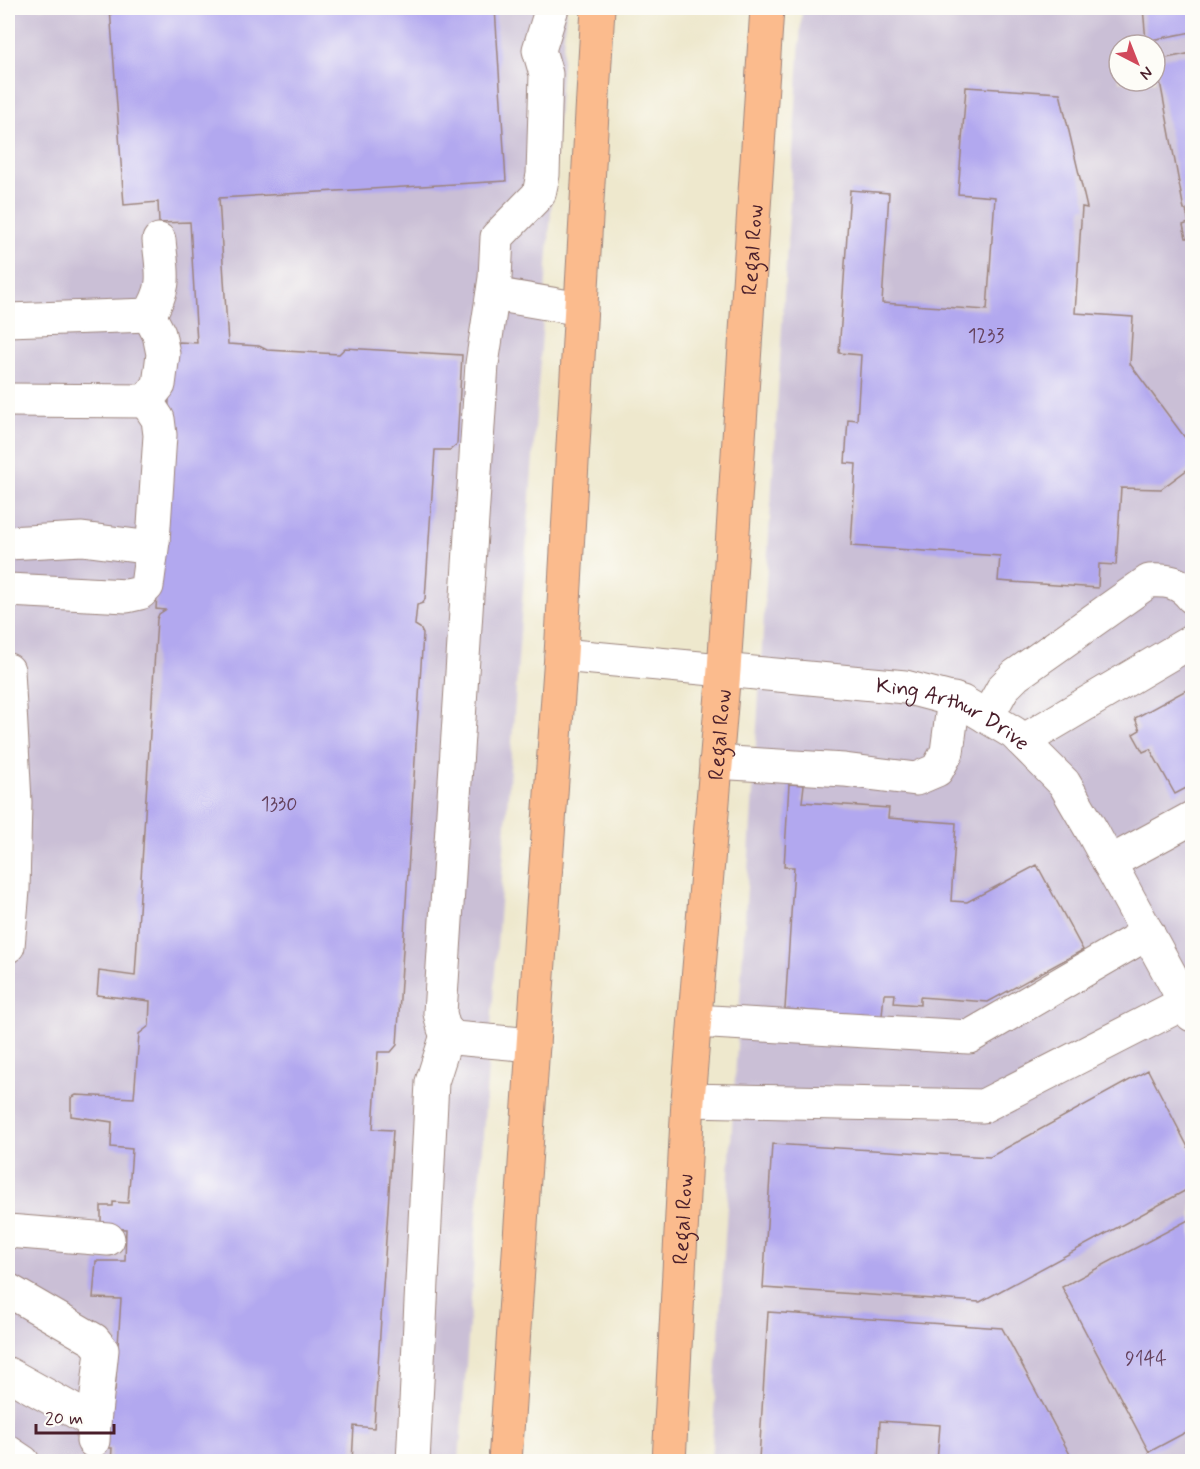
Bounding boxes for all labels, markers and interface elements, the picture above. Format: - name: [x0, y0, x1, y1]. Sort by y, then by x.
- north arrow: [1107, 33, 1167, 93]
- text: N: [1135, 62, 1157, 84]
- street label: Regal Row: [736, 204, 770, 296]
- house number: 1233: [968, 323, 1004, 350]
- street label: King Arthur Drive: [875, 672, 1035, 757]
- street label: Regal Row: [703, 689, 738, 781]
- house number: 1330: [261, 791, 297, 818]
- street label: Regal Row: [667, 1173, 700, 1265]
- house number: 9144: [1125, 1346, 1167, 1373]
- scale bar: [36, 1397, 114, 1435]
- text: 20 m: [45, 1407, 83, 1431]

